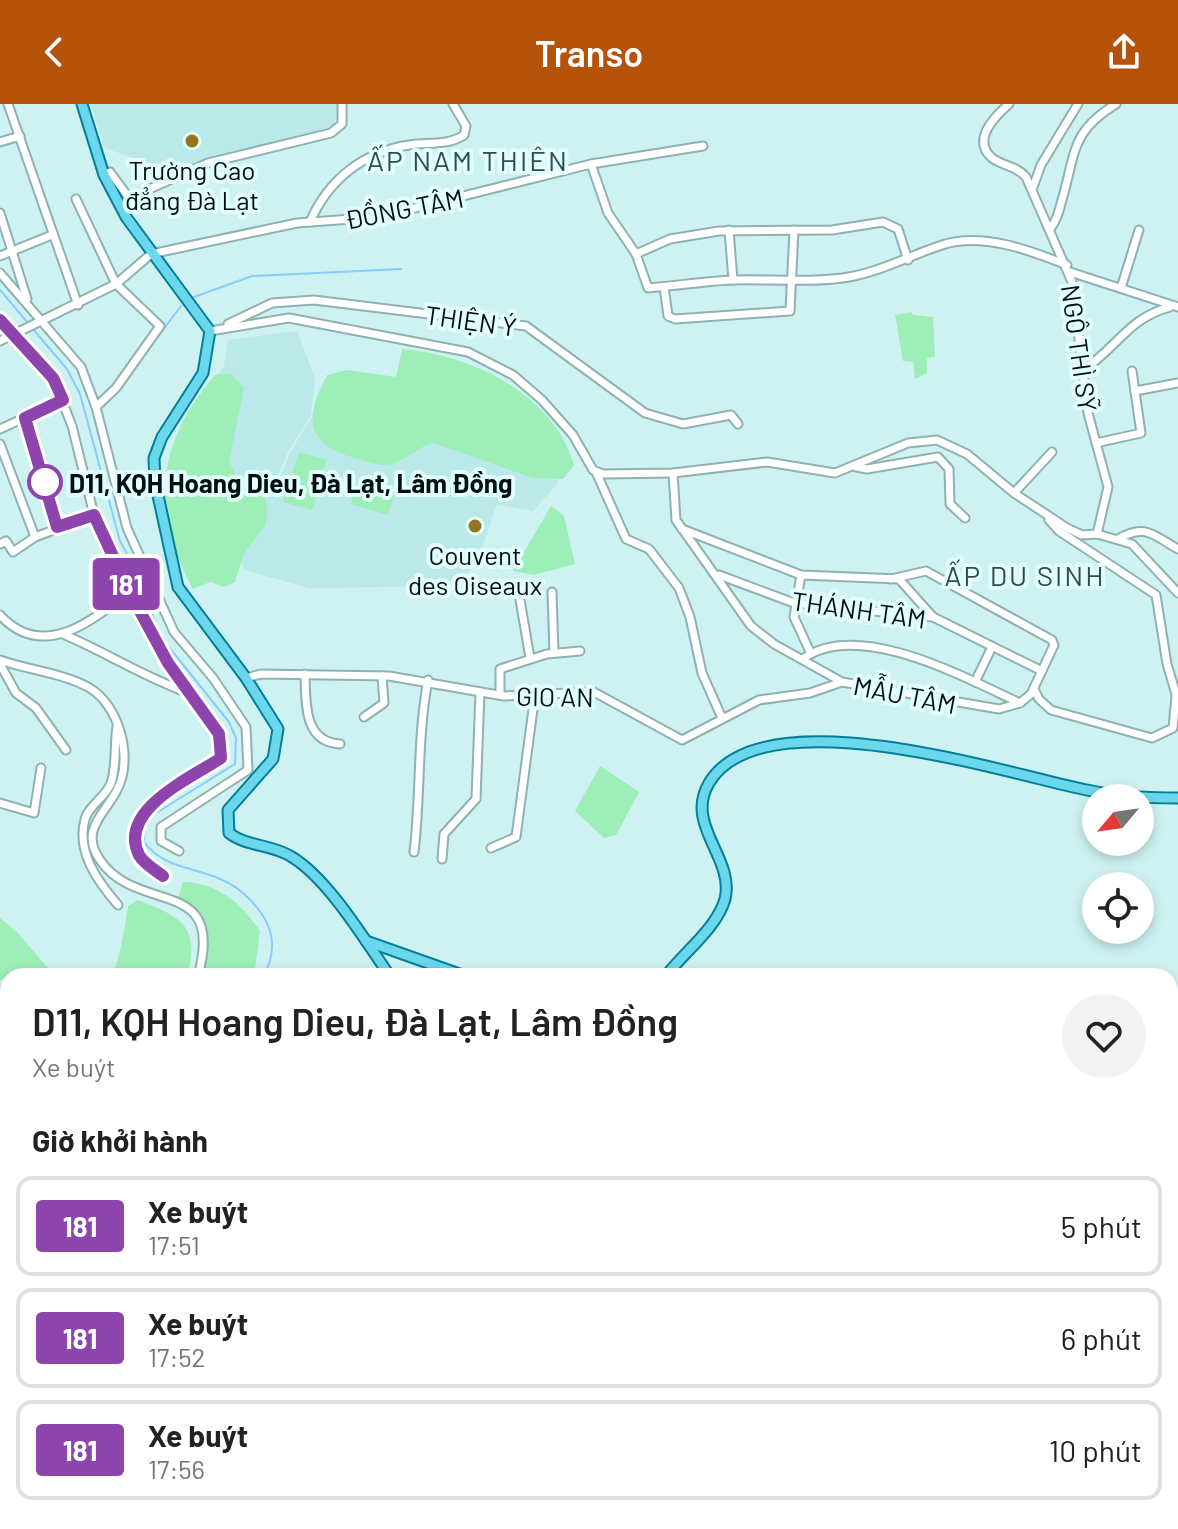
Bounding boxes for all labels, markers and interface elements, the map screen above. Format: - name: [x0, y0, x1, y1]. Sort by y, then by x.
- icon: back: [32, 30, 76, 74]
- icon: share: [1102, 30, 1146, 74]
- text: Transo: [535, 31, 643, 74]
- marker: Trường Cao đẳng Đà Lạt: [183, 132, 201, 150]
- district label: ẤP NAM THIÊN: [367, 143, 569, 177]
- place label: Trường Cao đẳng Đà Lạt: [125, 154, 259, 215]
- street label: ĐỒNG TÂM: [342, 181, 466, 235]
- street label: NGÔ THÌ SỸ: [1056, 282, 1104, 414]
- street label: THIỆN Ý: [423, 298, 519, 342]
- marker: D11, KQH Hoang Dieu, Đà Lạt, Lâm Đồng: [28, 465, 62, 499]
- place label: D11, KQH Hoang Dieu, Đà Lạt, Lâm Đồng: [69, 467, 512, 498]
- marker: Couvent des Oiseaux: [466, 517, 484, 535]
- place label: Couvent des Oiseaux: [408, 539, 542, 600]
- line badge: 181: [80, 558, 172, 610]
- district label: ẤP DU SINH: [944, 558, 1106, 592]
- text: 181: [109, 567, 143, 601]
- street label: THÁNH TÂM: [790, 584, 928, 634]
- street label: MẪU TÂM: [851, 668, 959, 719]
- street label: GIO AN: [516, 680, 594, 712]
- north arrow: [1082, 784, 1154, 856]
- map controls: [1082, 784, 1154, 944]
- button: locate: [1082, 872, 1154, 944]
- button: heart: [1062, 994, 1146, 1078]
- text: D11, KQH Hoang Dieu, Đà Lạt, Lâm Đồng: [32, 998, 678, 1044]
- text: Xe buýt: [32, 1051, 115, 1082]
- text: Giờ khởi hành: [32, 1122, 208, 1158]
- text: Xe buýt: [148, 1193, 248, 1229]
- text: 5 phút: [1061, 1208, 1142, 1244]
- text: 181: [63, 1209, 97, 1243]
- text: 17:51: [148, 1229, 200, 1260]
- text: Xe buýt: [148, 1305, 248, 1341]
- text: 6 phút: [1061, 1320, 1142, 1356]
- text: 181: [63, 1321, 97, 1355]
- text: 17:52: [148, 1341, 206, 1372]
- text: Xe buýt: [148, 1417, 248, 1453]
- text: 10 phút: [1049, 1432, 1142, 1468]
- text: 181: [63, 1433, 97, 1467]
- text: 17:56: [148, 1453, 205, 1484]

